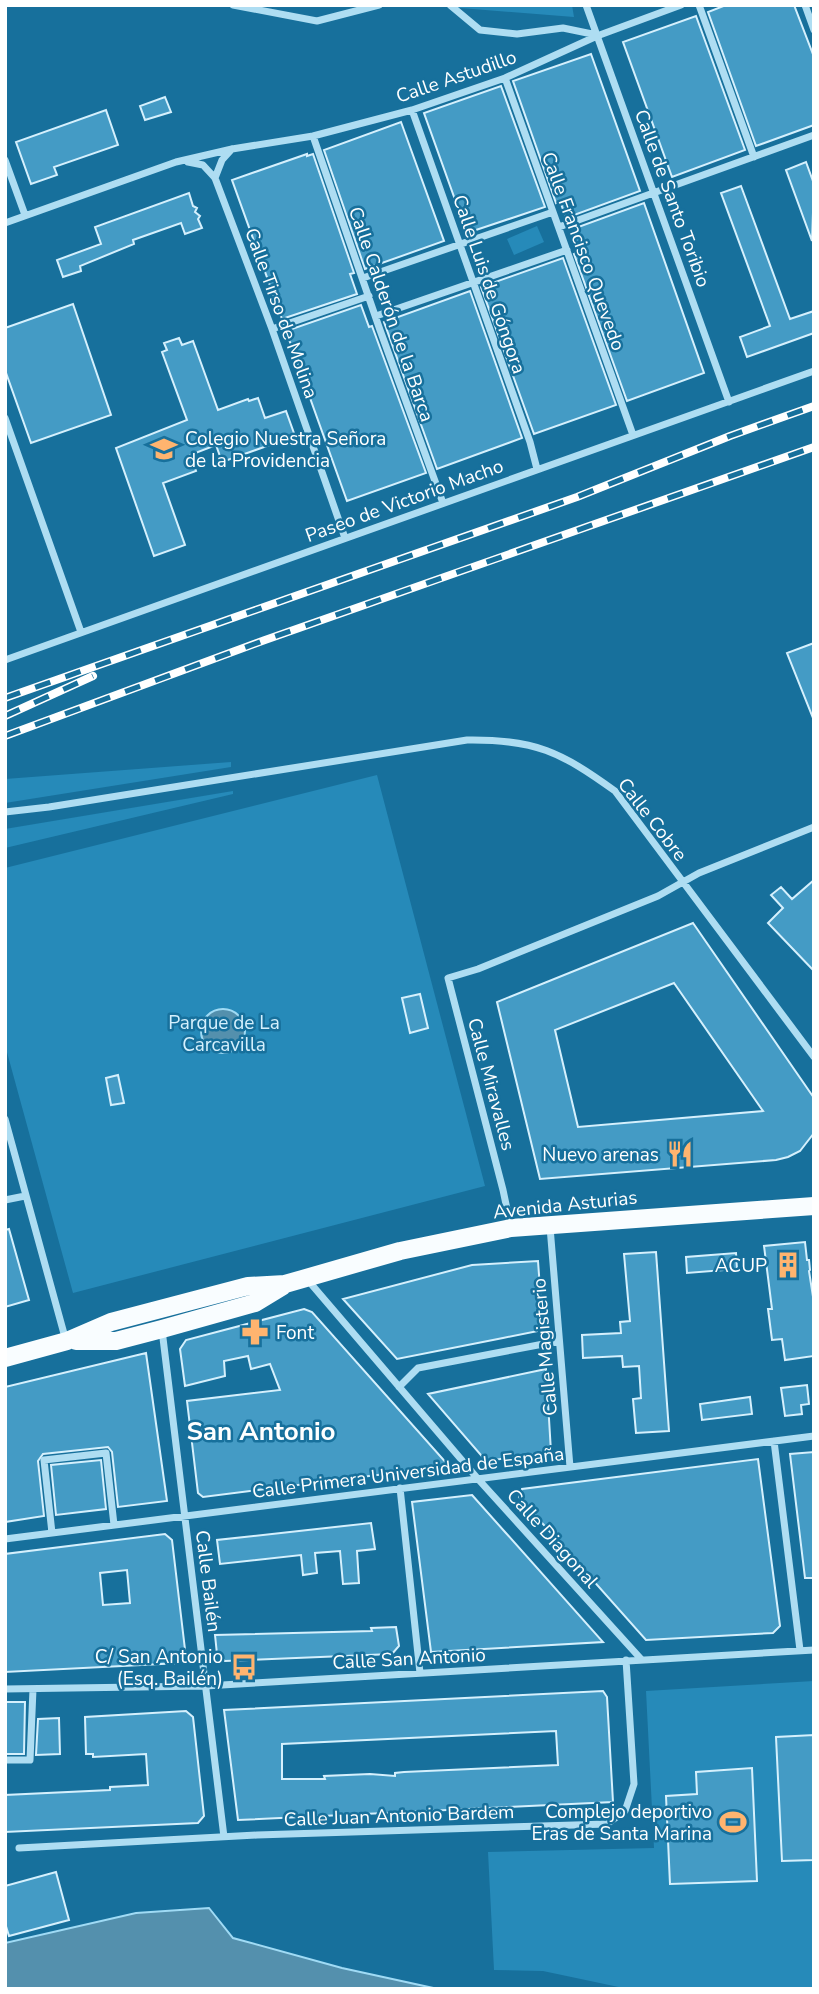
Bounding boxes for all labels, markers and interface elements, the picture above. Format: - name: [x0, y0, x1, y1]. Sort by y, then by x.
- street label: Calle Astudillo: [393, 44, 520, 110]
- street label: Calle de Santo Toribio: [628, 106, 716, 291]
- street label: Calle Francisco Quevedo: [535, 148, 631, 354]
- street label: Calle Luis de Góngora: [446, 191, 532, 377]
- street label: Calle Calderón de la Barca: [342, 203, 440, 425]
- street label: Calle Tirso de Molina: [238, 225, 324, 402]
- place label: Colegio Nuestra Señora de la Providencia: [185, 426, 386, 474]
- school or university icon: Colegio Nuestra Señora de la Providencia: [149, 434, 179, 464]
- street label: Paseo de Victorio Macho: [302, 453, 507, 549]
- street label: Calle Cobre: [611, 773, 693, 867]
- park label: Parque de La Carcavilla: [168, 1010, 280, 1058]
- street label: Calle Miravalles: [461, 1015, 521, 1153]
- restaurant icon: Nuevo arenas: [665, 1139, 695, 1169]
- place label: Nuevo arenas: [542, 1142, 659, 1168]
- street label: Avenida Asturias: [492, 1184, 638, 1225]
- building icon: ACUP: [773, 1250, 803, 1280]
- place label: ACUP: [715, 1253, 767, 1279]
- street label: Calle Magisterio: [526, 1277, 564, 1417]
- pharmacy icon: Font: [240, 1317, 270, 1347]
- place label: Font: [276, 1320, 314, 1346]
- district label: San Antonio: [186, 1414, 336, 1449]
- street label: Calle Primera Universidad de España: [251, 1441, 566, 1505]
- street label: Calle Diagonal: [501, 1483, 604, 1594]
- street label: Calle Bailén: [189, 1529, 227, 1634]
- street label: Calle San Antonio: [332, 1642, 486, 1676]
- place label: C/ San Antonio (Esq. Bailén): [95, 1644, 223, 1692]
- bus stop icon: C/ San Antonio (Esq. Bailén): [229, 1652, 259, 1682]
- street label: Calle Juan Antonio Bardem: [283, 1799, 515, 1833]
- place label: Complejo deportivo Eras de Santa Marina: [532, 1799, 712, 1847]
- sports icon: Complejo deportivo Eras de Santa Marina: [718, 1807, 748, 1837]

